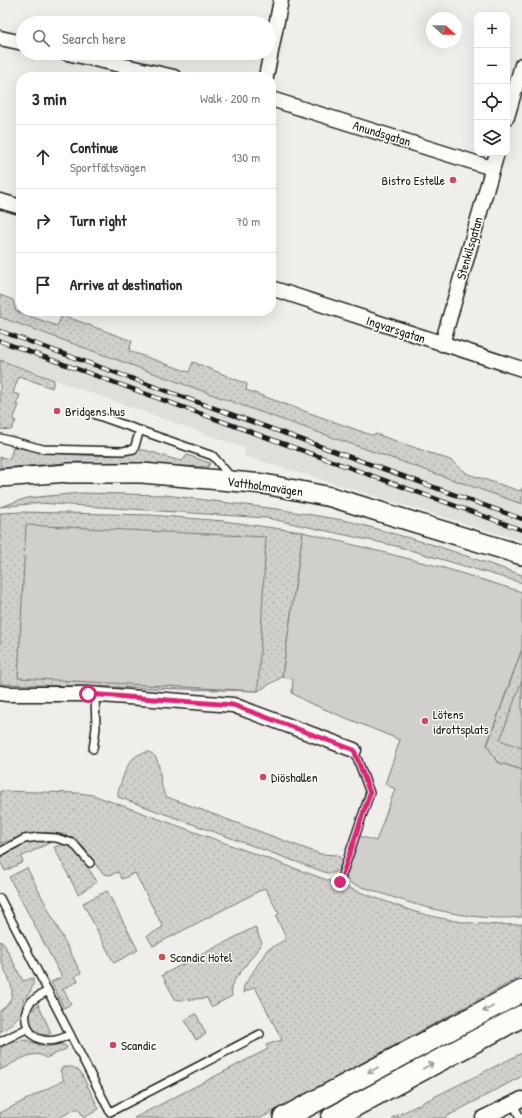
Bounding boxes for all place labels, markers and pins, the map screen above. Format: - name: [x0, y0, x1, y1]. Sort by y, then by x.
- place label: Bistro Estelle: [382, 171, 445, 189]
- marker: Bistro Estelle: [448, 175, 458, 185]
- place label: Bridgens hus: [65, 402, 125, 420]
- marker: Bridgens hus: [52, 406, 62, 416]
- place label: Lötens idrottsplats: [433, 705, 489, 738]
- marker: Lötens idrottsplats: [420, 716, 430, 726]
- place label: Diöshallen: [271, 768, 318, 786]
- marker: Diöshallen: [258, 772, 268, 782]
- place label: Scandic Hotel: [170, 948, 233, 966]
- marker: Scandic Hotel: [157, 952, 167, 962]
- place label: Scandic: [121, 1036, 156, 1054]
- marker: Scandic: [108, 1040, 118, 1050]

